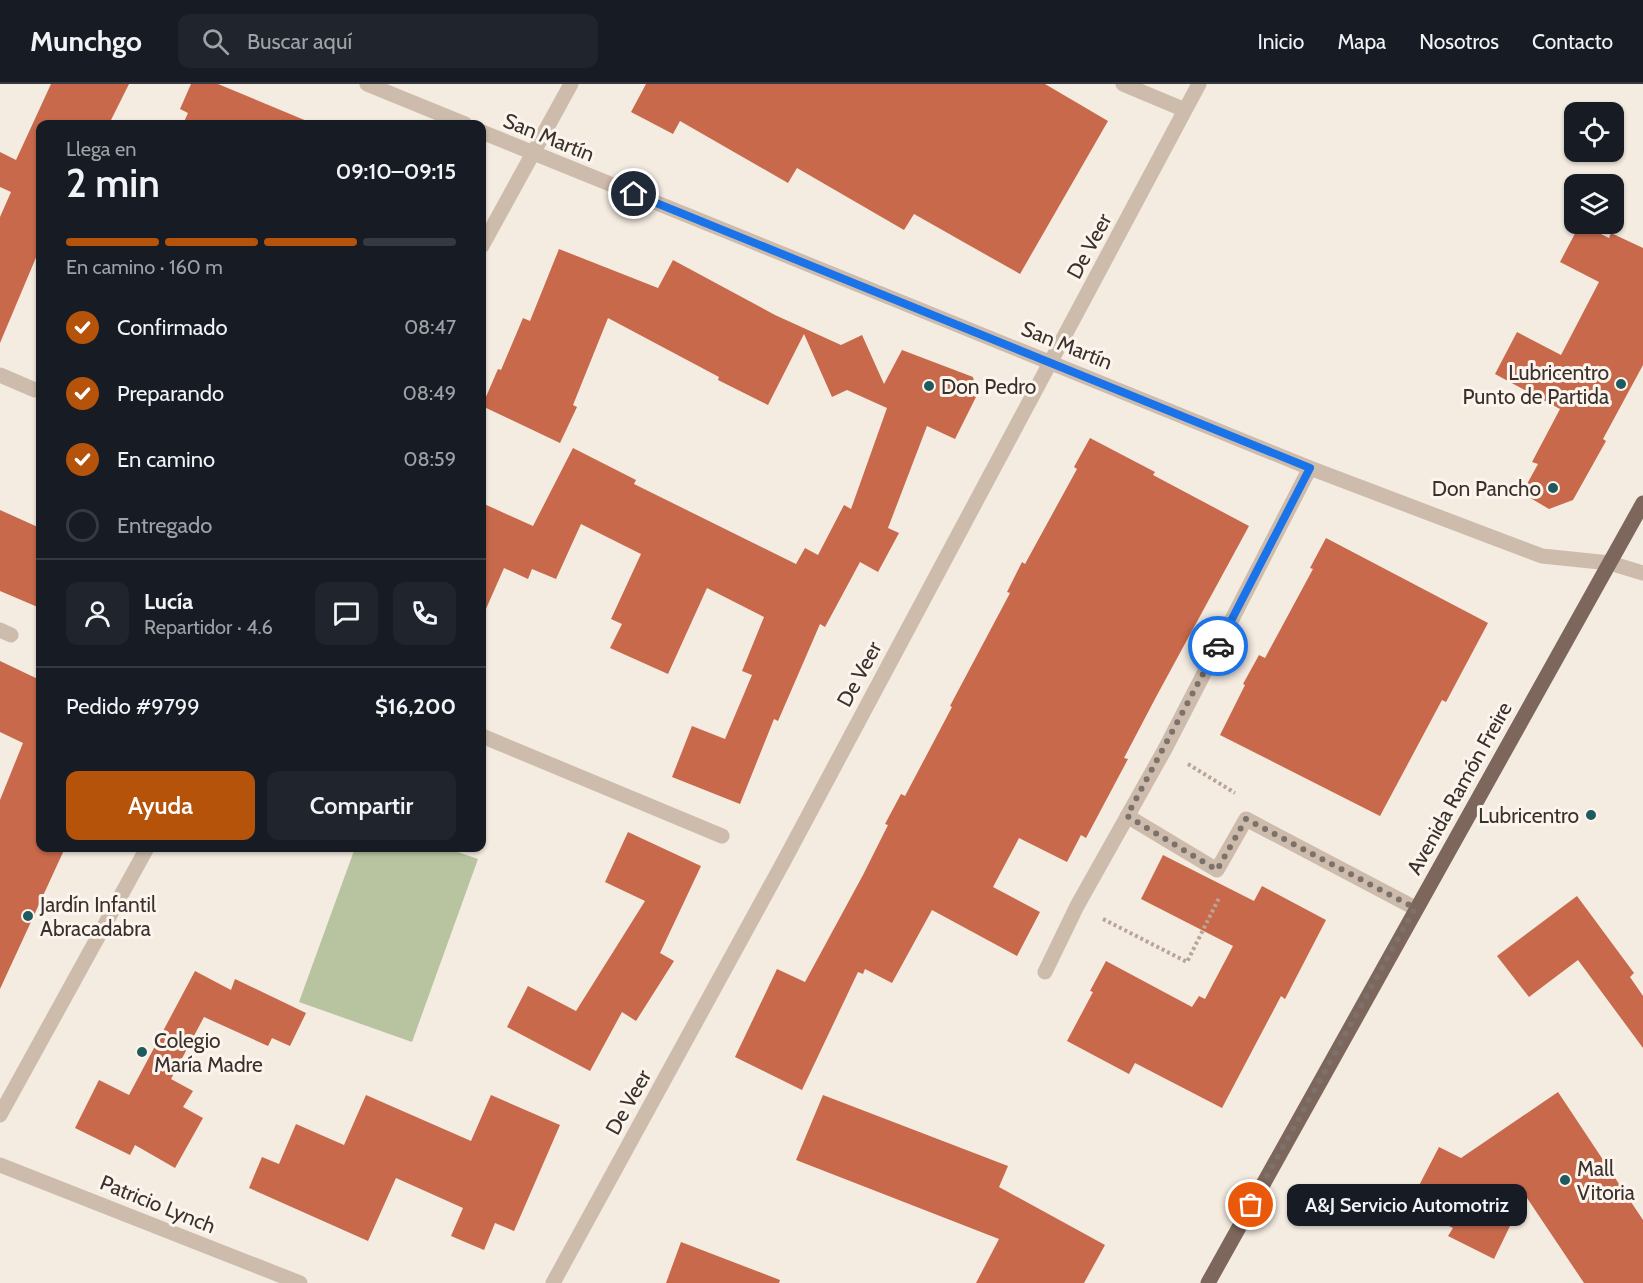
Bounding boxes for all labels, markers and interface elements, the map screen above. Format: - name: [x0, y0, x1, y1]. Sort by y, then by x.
- search box: [178, 14, 598, 68]
- text: Munchgo: [30, 24, 142, 58]
- icon: search: [199, 25, 232, 58]
- text: Buscar aquí: [247, 28, 352, 55]
- text: Inicio: [1257, 29, 1304, 54]
- text: Mapa: [1337, 29, 1386, 54]
- text: Nosotros: [1419, 29, 1499, 54]
- text: Contacto: [1532, 29, 1613, 54]
- map controls: [1564, 102, 1624, 234]
- button: locate: [1564, 102, 1624, 162]
- street label: San Martín: [500, 107, 598, 167]
- text: Llega en: [66, 137, 136, 161]
- text: 09:10–09:15: [336, 158, 456, 185]
- text: 2 min: [66, 159, 160, 207]
- pin: [608, 168, 659, 219]
- button: layers: [1564, 174, 1624, 234]
- icon: home: [617, 177, 650, 210]
- street label: De Veer: [1061, 209, 1117, 283]
- text: En camino · 160 m: [66, 255, 223, 279]
- icon: check: [66, 311, 99, 344]
- text: Confirmado: [117, 314, 228, 341]
- text: 08:47: [404, 315, 456, 339]
- street label: San Martín: [1018, 315, 1116, 375]
- place label: Lubricentro Punto de Partida: [1462, 360, 1609, 409]
- place label: Don Pedro: [941, 374, 1036, 399]
- icon: check: [66, 377, 99, 410]
- marker: Lubricentro Punto de Partida: [1614, 377, 1628, 391]
- marker: Don Pedro: [922, 379, 936, 393]
- text: Preparando: [117, 380, 224, 407]
- text: 08:49: [403, 381, 456, 405]
- icon: check: [66, 443, 99, 476]
- text: En camino: [117, 446, 215, 473]
- text: 08:59: [404, 447, 456, 471]
- place label: Don Pancho: [1432, 476, 1541, 501]
- marker: Don Pancho: [1546, 481, 1560, 495]
- text: Entregado: [117, 512, 212, 539]
- button: person: [66, 582, 129, 645]
- button: chat: [315, 582, 378, 645]
- button: phone: [393, 582, 456, 645]
- text: Lucía: [144, 588, 193, 615]
- text: Repartidor · 4.6: [144, 615, 273, 639]
- courier: [1188, 616, 1248, 676]
- icon: car: [1202, 630, 1235, 663]
- street label: De Veer: [831, 637, 887, 711]
- text: Pedido #9799: [66, 693, 200, 720]
- text: $16,200: [375, 693, 456, 720]
- street label: Avenida Ramón Freire: [1401, 697, 1517, 879]
- button: Ayuda: [66, 771, 255, 840]
- button: Compartir: [267, 771, 456, 840]
- place label: Lubricentro: [1478, 803, 1579, 828]
- marker: Lubricentro: [1584, 808, 1598, 822]
- place label: Jardín Infantil Abracadabra: [39, 892, 156, 941]
- marker: Jardín Infantil Abracadabra: [21, 909, 35, 923]
- place label: Colegio María Madre: [154, 1028, 263, 1077]
- marker: Colegio María Madre: [135, 1045, 149, 1059]
- street label: De Veer: [600, 1065, 656, 1139]
- place label: Mall Vitoria: [1577, 1156, 1635, 1205]
- street label: Patricio Lynch: [97, 1170, 219, 1238]
- marker: Mall Vitoria: [1558, 1173, 1572, 1187]
- pin: [1225, 1179, 1276, 1230]
- callout: A&J Servicio Automotriz: [1287, 1184, 1527, 1226]
- icon: bag: [1234, 1188, 1267, 1221]
- text: A&J Servicio Automotriz: [1305, 1193, 1509, 1217]

